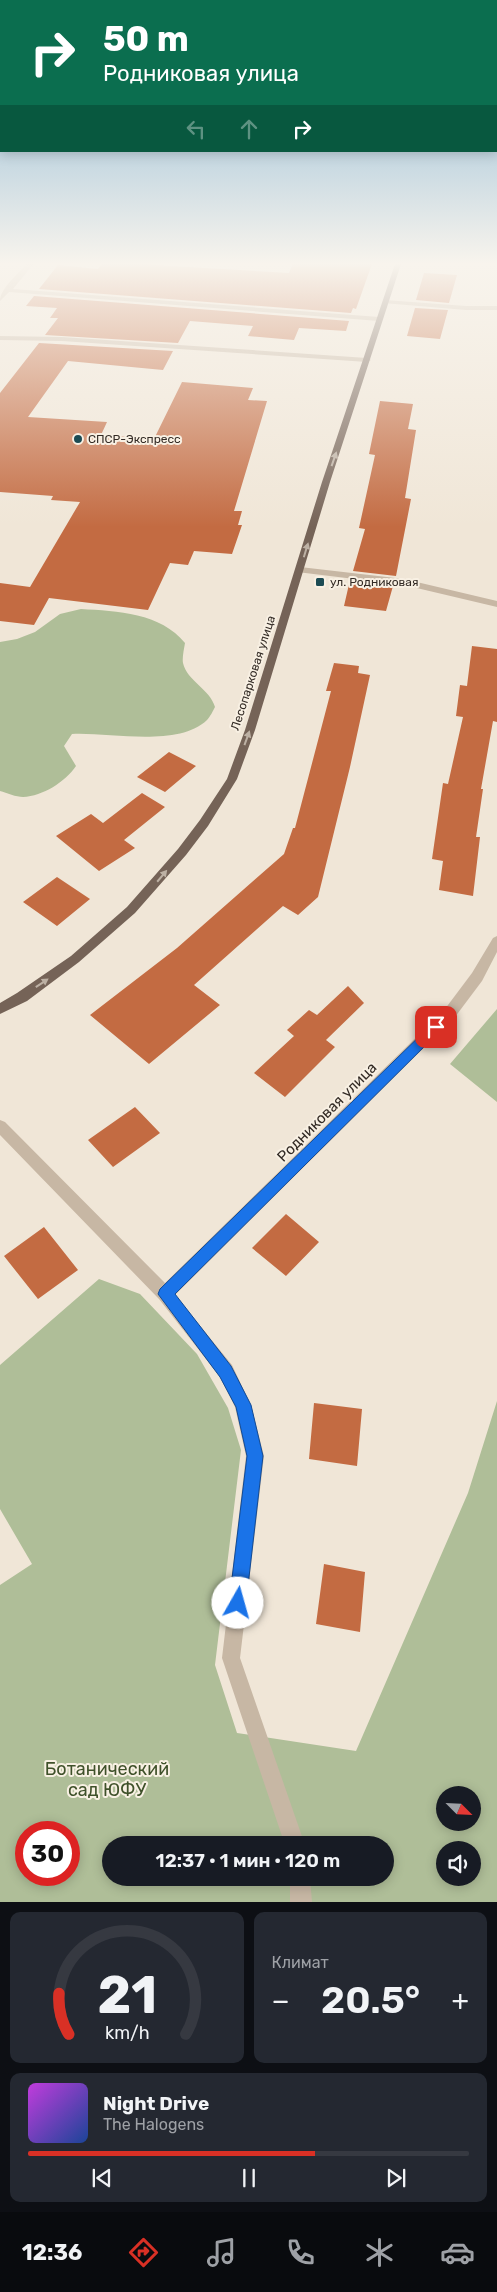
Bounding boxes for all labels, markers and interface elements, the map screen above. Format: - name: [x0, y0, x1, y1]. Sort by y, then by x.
- text: 50 m: [103, 18, 189, 60]
- icon: right: [20, 20, 85, 85]
- text: Родниковая улица: [103, 60, 299, 87]
- icon: left: [182, 115, 210, 143]
- icon: ahead: [235, 115, 263, 143]
- icon: right: [288, 115, 316, 143]
- place label: СПСР-Экспресс: [88, 432, 181, 446]
- marker: СПСР-Экспресс: [72, 433, 84, 445]
- one-way arrow: [330, 451, 338, 466]
- one-way arrow: [302, 542, 310, 557]
- place label: ул. Родниковая: [330, 575, 418, 589]
- marker: ул. Родниковая: [314, 576, 326, 588]
- street label: Лесопарковая улица: [228, 614, 278, 732]
- one-way arrow: [244, 731, 251, 746]
- one-way arrow: [157, 869, 168, 882]
- one-way arrow: [35, 979, 48, 988]
- pin: [415, 1006, 457, 1048]
- icon: arrive: [422, 1013, 450, 1041]
- street label: Родниковая улица: [273, 1058, 381, 1166]
- position arrow: [211, 1576, 263, 1628]
- park label: Ботанический сад ЮФУ: [45, 1758, 169, 1801]
- north arrow: [436, 1786, 481, 1831]
- map controls: [436, 1786, 481, 1886]
- speed limit sign: 30: [15, 1821, 80, 1886]
- button: sound: [436, 1841, 481, 1886]
- text: 12:37 · 1 мин · 120 m: [156, 1849, 340, 1872]
- text: Климат: [272, 1953, 329, 1972]
- text: 21: [97, 1964, 157, 2026]
- text: 20.5°: [321, 1977, 420, 2023]
- text: −: [272, 1984, 290, 2017]
- text: +: [452, 1984, 469, 2017]
- text: km/h: [104, 2022, 149, 2043]
- text: Night Drive: [103, 2092, 209, 2115]
- text: The Halogens: [103, 2115, 204, 2134]
- icon: previous: [88, 2164, 116, 2192]
- icon: pause: [235, 2164, 263, 2192]
- icon: next: [382, 2164, 410, 2192]
- icon: directions: [126, 2235, 161, 2270]
- icon: music: [204, 2235, 239, 2270]
- icon: phone: [283, 2235, 318, 2270]
- icon: climate: [362, 2235, 397, 2270]
- icon: car: [440, 2235, 475, 2270]
- text: 12:36: [22, 2239, 82, 2266]

